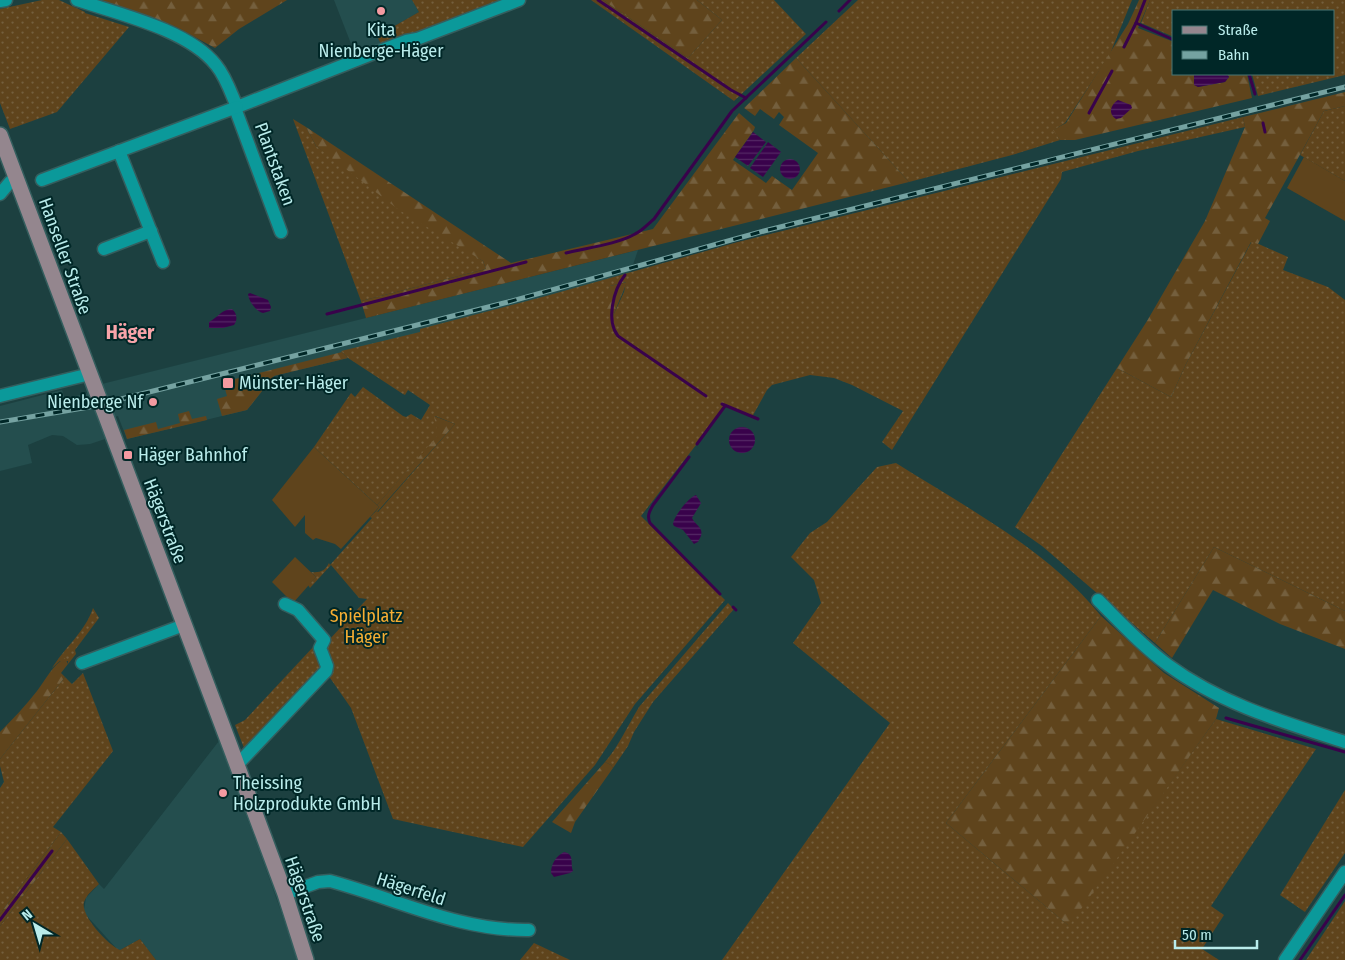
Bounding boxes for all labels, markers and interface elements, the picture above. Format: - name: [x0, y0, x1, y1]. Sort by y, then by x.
- marker: Kita Nienberge-Häger: [375, 5, 387, 17]
- legend: [1172, 10, 1335, 75]
- place label: Kita Nienberge-Häger: [319, 19, 444, 62]
- text: Straße: [1218, 21, 1258, 39]
- text: Bahn: [1218, 46, 1249, 64]
- street label: Plantstaken: [250, 119, 300, 209]
- street label: Hanseller Straße: [34, 195, 96, 317]
- district label: Häger: [106, 320, 155, 344]
- place label: Münster-Häger: [239, 372, 349, 394]
- marker: Münster-Häger: [221, 376, 235, 390]
- place label: Nienberge Nf: [47, 391, 144, 413]
- marker: Nienberge Nf: [147, 396, 159, 408]
- place label: Häger Bahnhof: [138, 444, 249, 466]
- marker: Häger Bahnhof: [122, 449, 134, 461]
- street label: Hägerstraße: [139, 475, 191, 567]
- park label: Spielplatz Häger: [330, 605, 402, 648]
- place label: Theissing Holzprodukte GmbH: [233, 772, 381, 815]
- marker: Theissing Holzprodukte GmbH: [217, 787, 229, 799]
- street label: Hägerstraße: [280, 853, 330, 945]
- street label: Hägerfeld: [374, 868, 448, 910]
- north arrow: [10, 900, 60, 950]
- text: N: [19, 906, 36, 924]
- scale bar: [1175, 918, 1258, 950]
- text: 50 m: [1182, 926, 1212, 944]

